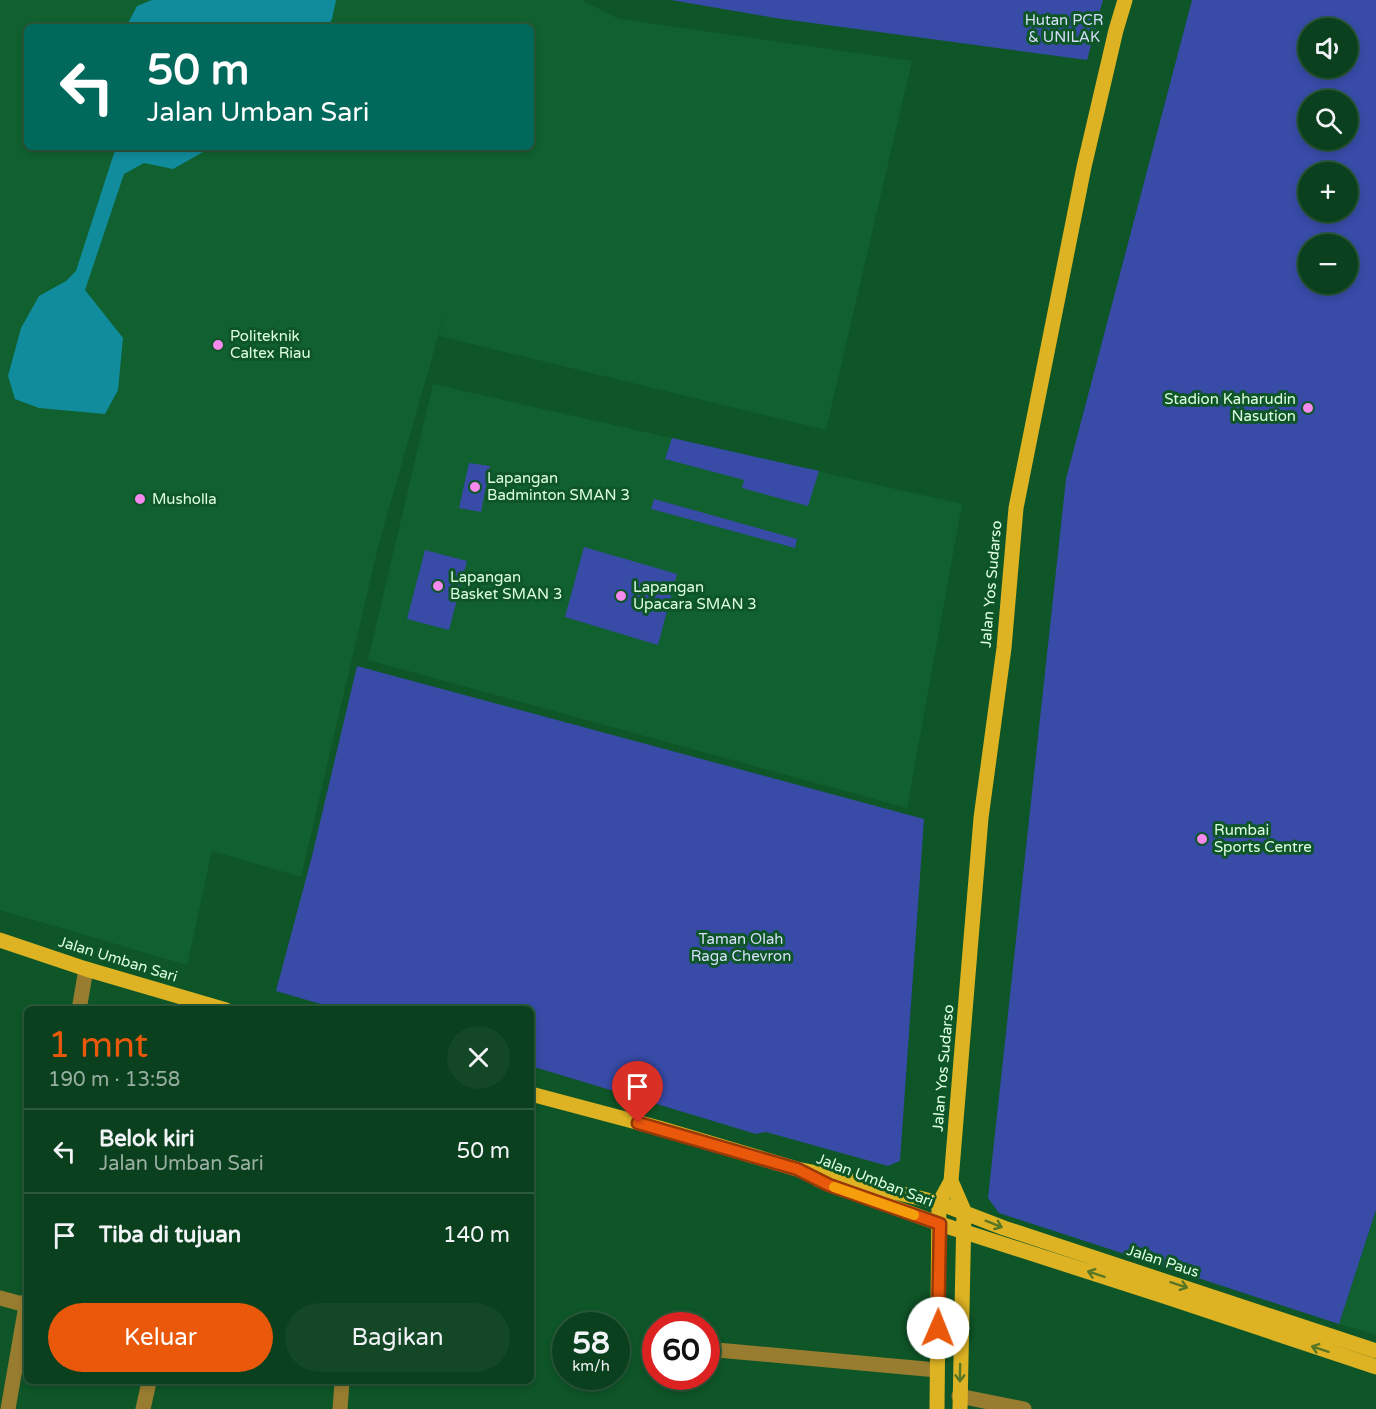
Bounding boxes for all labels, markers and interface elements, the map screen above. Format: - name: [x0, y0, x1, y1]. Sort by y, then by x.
- park label: Hutan PCR & UNILAK: [1025, 11, 1103, 46]
- map controls: [1298, 18, 1358, 294]
- button: sound: [1298, 18, 1358, 78]
- text: 50 m: [147, 45, 249, 96]
- icon: left: [48, 48, 126, 126]
- button: search: [1298, 90, 1358, 150]
- text: Jalan Umban Sari: [147, 96, 369, 129]
- button: +: [1298, 162, 1358, 222]
- button: −: [1298, 234, 1358, 294]
- place label: Politeknik Caltex Riau: [230, 327, 311, 362]
- marker: Politeknik Caltex Riau: [211, 338, 225, 352]
- place label: Stadion Kaharudin Nasution: [1164, 390, 1296, 425]
- marker: Stadion Kaharudin Nasution: [1301, 401, 1315, 415]
- place label: Lapangan Badminton SMAN 3: [487, 469, 630, 504]
- marker: Lapangan Badminton SMAN 3: [468, 480, 482, 494]
- place label: Musholla: [152, 490, 217, 508]
- marker: Musholla: [133, 492, 147, 506]
- street label: Jalan Yos Sudarso: [976, 520, 1006, 648]
- place label: Lapangan Basket SMAN 3: [450, 568, 562, 603]
- place label: Lapangan Upacara SMAN 3: [633, 578, 757, 613]
- marker: Lapangan Basket SMAN 3: [431, 579, 445, 593]
- marker: Lapangan Upacara SMAN 3: [614, 589, 628, 603]
- place label: Rumbai Sports Centre: [1214, 821, 1312, 856]
- marker: Rumbai Sports Centre: [1195, 832, 1209, 846]
- park label: Taman Olah Raga Chevron: [691, 930, 791, 965]
- street label: Jalan Umban Sari: [56, 932, 180, 986]
- street label: Jalan Yos Sudarso: [928, 1004, 958, 1132]
- text: 1 mnt: [48, 1024, 148, 1067]
- button: close: [447, 1026, 510, 1089]
- pin: [612, 1061, 663, 1123]
- text: 190 m · 13:58: [48, 1068, 180, 1092]
- icon: arrive: [621, 1070, 654, 1103]
- text: Belok kiri: [99, 1126, 195, 1152]
- icon: left: [48, 1135, 81, 1168]
- text: 50 m: [456, 1138, 510, 1164]
- street label: Jalan Umban Sari: [814, 1149, 936, 1211]
- text: Jalan Umban Sari: [99, 1152, 264, 1176]
- icon: arrive: [48, 1219, 81, 1252]
- one-way arrow: [984, 1219, 1002, 1230]
- text: Tiba di tujuan: [99, 1222, 241, 1248]
- text: 140 m: [443, 1222, 510, 1248]
- street label: Jalan Paus: [1125, 1241, 1201, 1281]
- one-way arrow: [1087, 1268, 1106, 1279]
- one-way arrow: [1169, 1281, 1188, 1292]
- position arrow: [906, 1296, 970, 1360]
- button: Keluar: [48, 1303, 273, 1372]
- button: Bagikan: [285, 1303, 510, 1372]
- speed limit sign: 60: [642, 1312, 720, 1390]
- text: 58: [572, 1325, 610, 1362]
- one-way arrow: [1311, 1343, 1330, 1354]
- text: km/h: [572, 1357, 610, 1375]
- one-way arrow: [954, 1362, 966, 1382]

